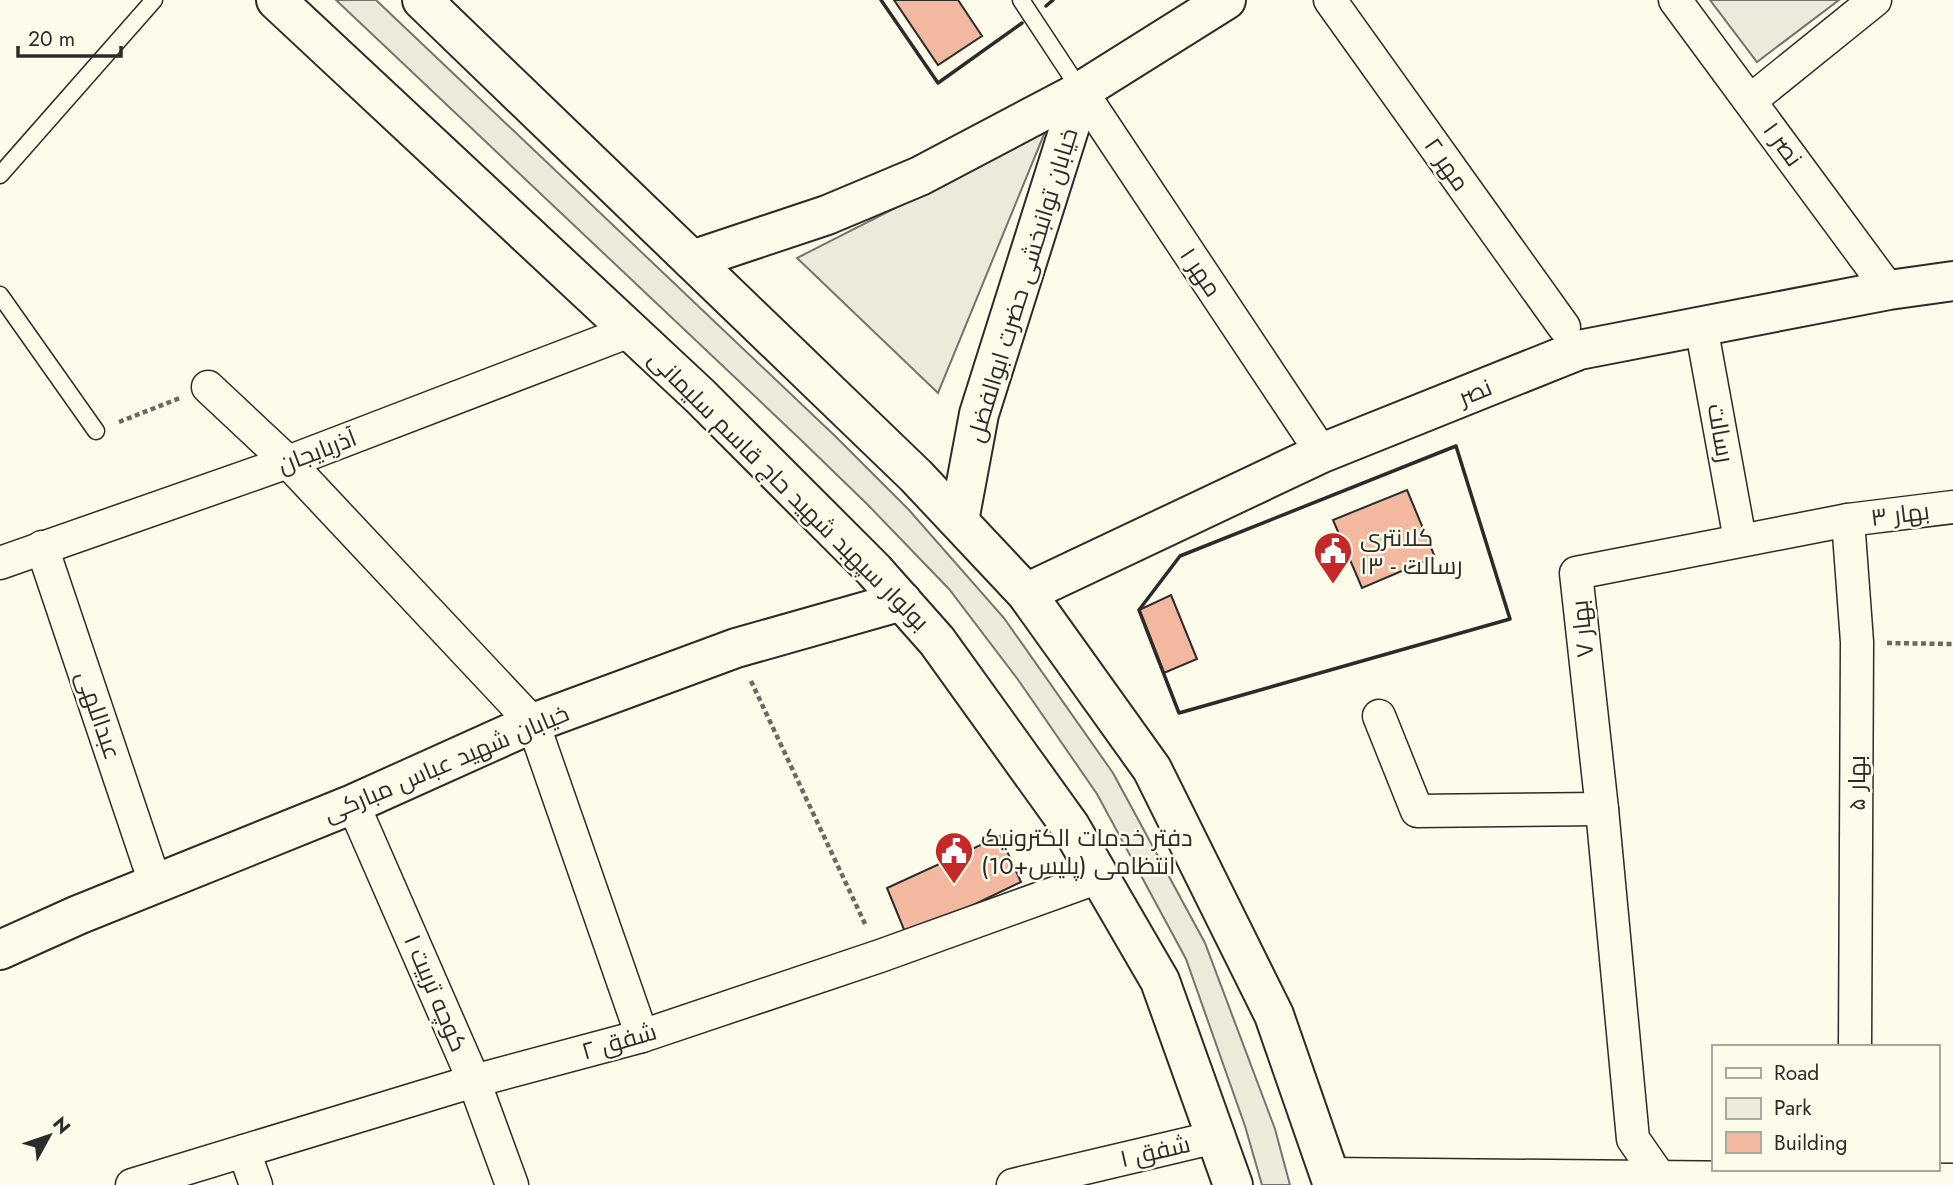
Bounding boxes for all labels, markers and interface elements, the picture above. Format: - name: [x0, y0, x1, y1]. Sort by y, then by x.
- scale bar: [18, 14, 121, 58]
- text: 20 m: [28, 24, 75, 54]
- street label: نصر ۱: [1755, 114, 1811, 174]
- street label: خیابان توانبخشی حضرت ابوالفضل: [958, 124, 1086, 446]
- street label: مهر ۲: [1416, 130, 1478, 198]
- street label: مهر ۱: [1172, 240, 1230, 304]
- street label: بولوار سپهبد شهید حاج قاسم سلیمانی: [641, 342, 937, 638]
- street label: نصر: [1451, 370, 1497, 415]
- street label: رسالت: [1699, 401, 1743, 465]
- street label: آذربایجان: [273, 420, 362, 482]
- street label: بهار ۳: [1869, 493, 1931, 535]
- place label: کلانتری ۱۳ - رسالت: [1360, 520, 1463, 583]
- public building icon: کلانتری ۱۳ - رسالت: [1312, 530, 1354, 585]
- street label: بهار ۷: [1562, 598, 1602, 660]
- street label: عبداللهی: [68, 666, 130, 764]
- street label: خیابان شهید عباس مبارکی: [318, 695, 574, 831]
- street label: بهار ۵: [1839, 755, 1874, 811]
- place label: دفتر خدمات الکترونیک انتظامی (پلیس+10): [981, 820, 1193, 883]
- public building icon: دفتر خدمات الکترونیک انتظامی (پلیس+10): [933, 830, 975, 885]
- street label: کوچه تربیت ۱: [396, 929, 476, 1057]
- street label: شفق ۲: [577, 1014, 661, 1068]
- legend: [1712, 1045, 1939, 1171]
- text: Road: [1774, 1058, 1819, 1088]
- text: Park: [1774, 1093, 1812, 1123]
- north arrow: [14, 1101, 84, 1171]
- text: N: [46, 1111, 77, 1140]
- street label: شفق ۱: [1116, 1126, 1194, 1176]
- text: Building: [1774, 1128, 1847, 1158]

